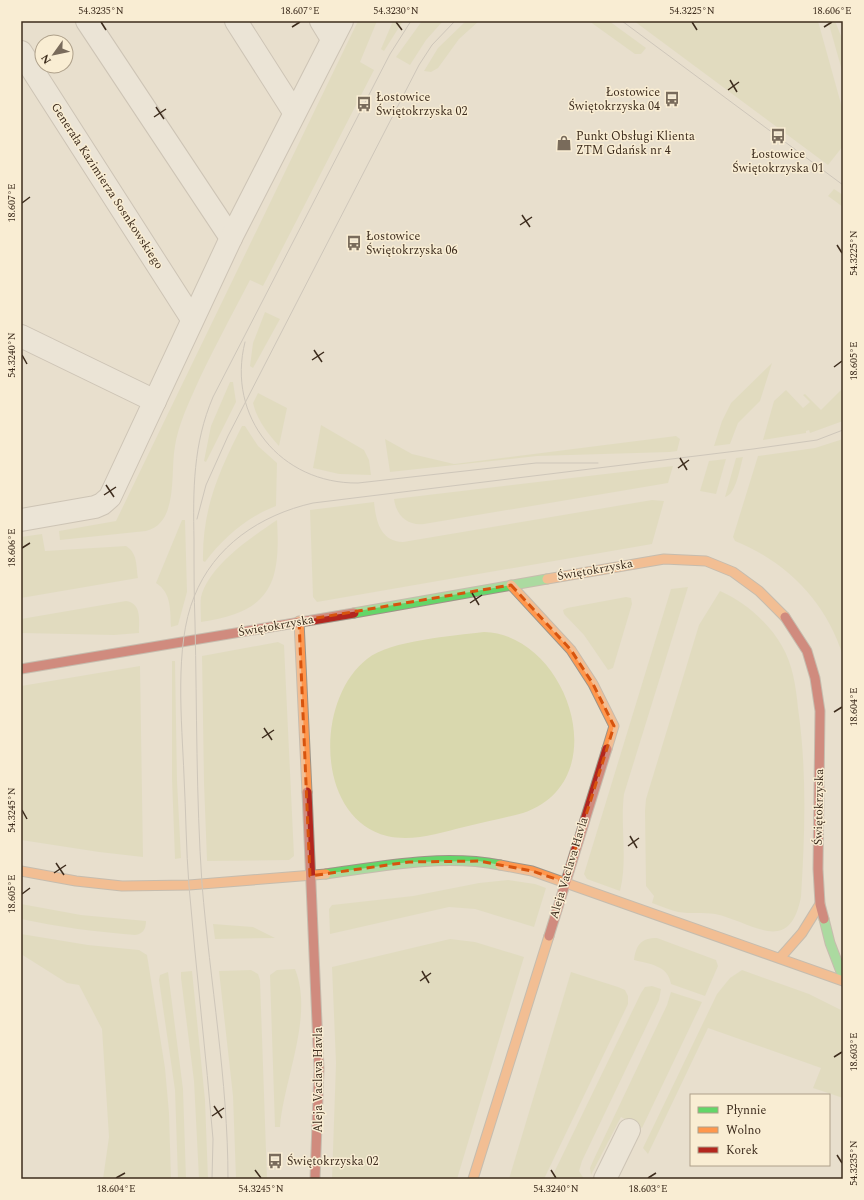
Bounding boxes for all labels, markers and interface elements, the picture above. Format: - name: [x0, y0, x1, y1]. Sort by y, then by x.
- text: 54.3235°N: [78, 3, 124, 19]
- text: 18.607°E: [280, 3, 320, 19]
- text: 54.3230°N: [373, 3, 419, 19]
- text: 54.3225°N: [669, 3, 715, 19]
- text: 18.606°E: [812, 3, 852, 19]
- north arrow: [34, 34, 74, 74]
- text: N: [36, 51, 56, 68]
- place label: Łostowice Świętokrzyska 04: [568, 83, 660, 116]
- place label: Łostowice Świętokrzyska 02: [376, 88, 468, 121]
- bus stop icon: Łostowice Świętokrzyska 04: [663, 90, 681, 108]
- bus stop icon: Łostowice Świętokrzyska 02: [355, 95, 373, 113]
- street label: Generała Kazimierza Sosnkowskiego: [46, 99, 168, 273]
- place label: Punkt Obsługi Klienta ZTM Gdańsk nr 4: [576, 127, 695, 160]
- bus stop icon: Łostowice Świętokrzyska 01: [769, 127, 787, 145]
- shop icon: Punkt Obsługi Klienta ZTM Gdańsk nr 4: [555, 134, 573, 152]
- place label: Łostowice Świętokrzyska 01: [732, 145, 824, 178]
- text: 18.607°E: [4, 183, 20, 223]
- place label: Łostowice Świętokrzyska 06: [366, 227, 458, 260]
- text: 54.3225°N: [846, 230, 862, 276]
- bus stop icon: Łostowice Świętokrzyska 06: [345, 234, 363, 252]
- text: 54.3240°N: [4, 332, 20, 378]
- text: 18.605°E: [846, 341, 862, 381]
- text: 18.606°E: [4, 528, 20, 568]
- street label: Świętokrzyska: [556, 554, 634, 586]
- street label: Świętokrzyska: [237, 610, 315, 642]
- text: 18.604°E: [846, 687, 862, 727]
- street label: Świętokrzyska: [809, 768, 829, 845]
- text: 54.3245°N: [4, 787, 20, 833]
- street label: Aleja Vaclava Havla: [544, 815, 594, 921]
- text: 18.605°E: [4, 874, 20, 914]
- street label: Aleja Vaclava Havla: [309, 1027, 328, 1133]
- text: 18.603°E: [846, 1032, 862, 1072]
- legend: [690, 1094, 830, 1166]
- text: Płynnie: [726, 1101, 767, 1120]
- text: Wolno: [726, 1121, 761, 1140]
- text: 54.3235°N: [846, 1140, 862, 1186]
- text: Korek: [726, 1141, 758, 1160]
- bus stop icon: Świętokrzyska 02: [266, 1152, 284, 1170]
- place label: Świętokrzyska 02: [287, 1152, 379, 1171]
- text: 18.604°E: [96, 1181, 136, 1197]
- text: 54.3245°N: [238, 1181, 284, 1197]
- text: 54.3240°N: [533, 1181, 579, 1197]
- text: 18.603°E: [628, 1181, 668, 1197]

